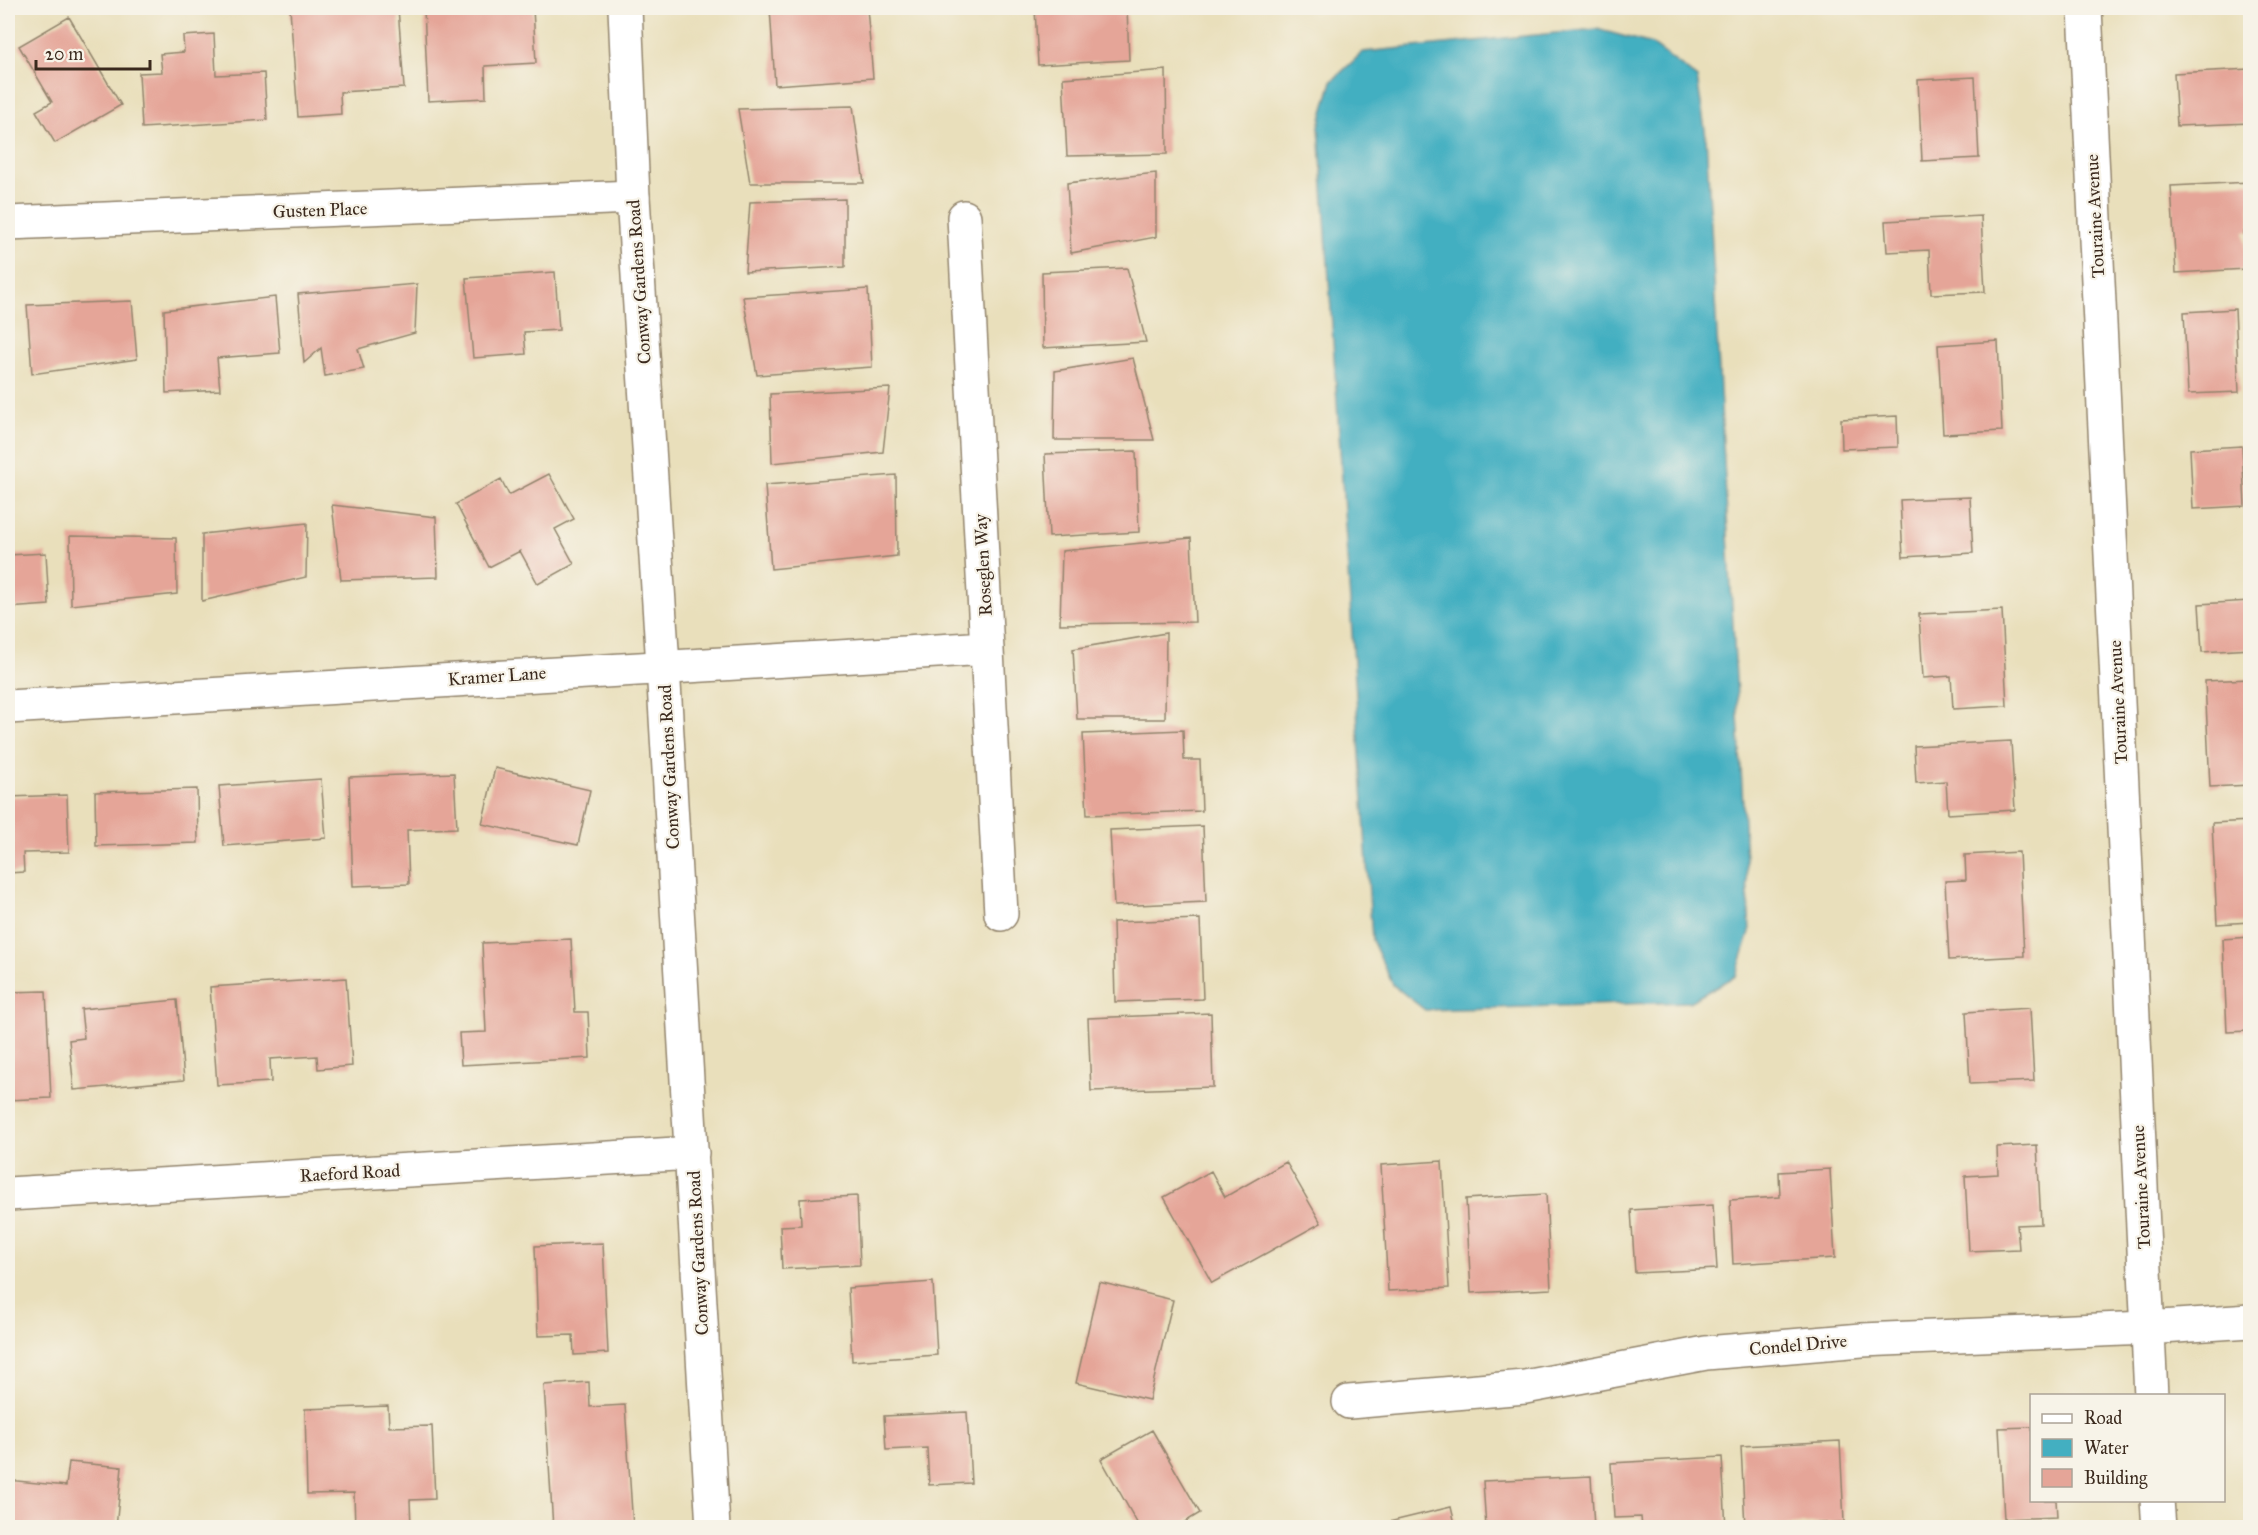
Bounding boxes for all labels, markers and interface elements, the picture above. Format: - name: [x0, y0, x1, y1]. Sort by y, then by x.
- scale bar: [36, 33, 150, 71]
- text: 20 m: [45, 43, 83, 65]
- street label: Touraine Avenue: [2081, 153, 2109, 279]
- street label: Gusten Place: [272, 197, 368, 223]
- street label: Conway Gardens Road: [622, 199, 656, 365]
- street label: Roseglen Way: [969, 513, 998, 617]
- street label: Touraine Avenue: [2104, 639, 2132, 765]
- street label: Kramer Lane: [447, 662, 547, 690]
- street label: Conway Gardens Road: [654, 684, 684, 850]
- street label: Touraine Avenue: [2127, 1124, 2155, 1250]
- street label: Raeford Road: [299, 1159, 401, 1187]
- street label: Conway Gardens Road: [683, 1170, 713, 1336]
- street label: Condel Drive: [1748, 1330, 1848, 1360]
- legend: [2030, 1394, 2225, 1502]
- text: Road: [2084, 1407, 2122, 1429]
- text: Water: [2084, 1437, 2129, 1459]
- text: Building: [2084, 1467, 2148, 1490]

